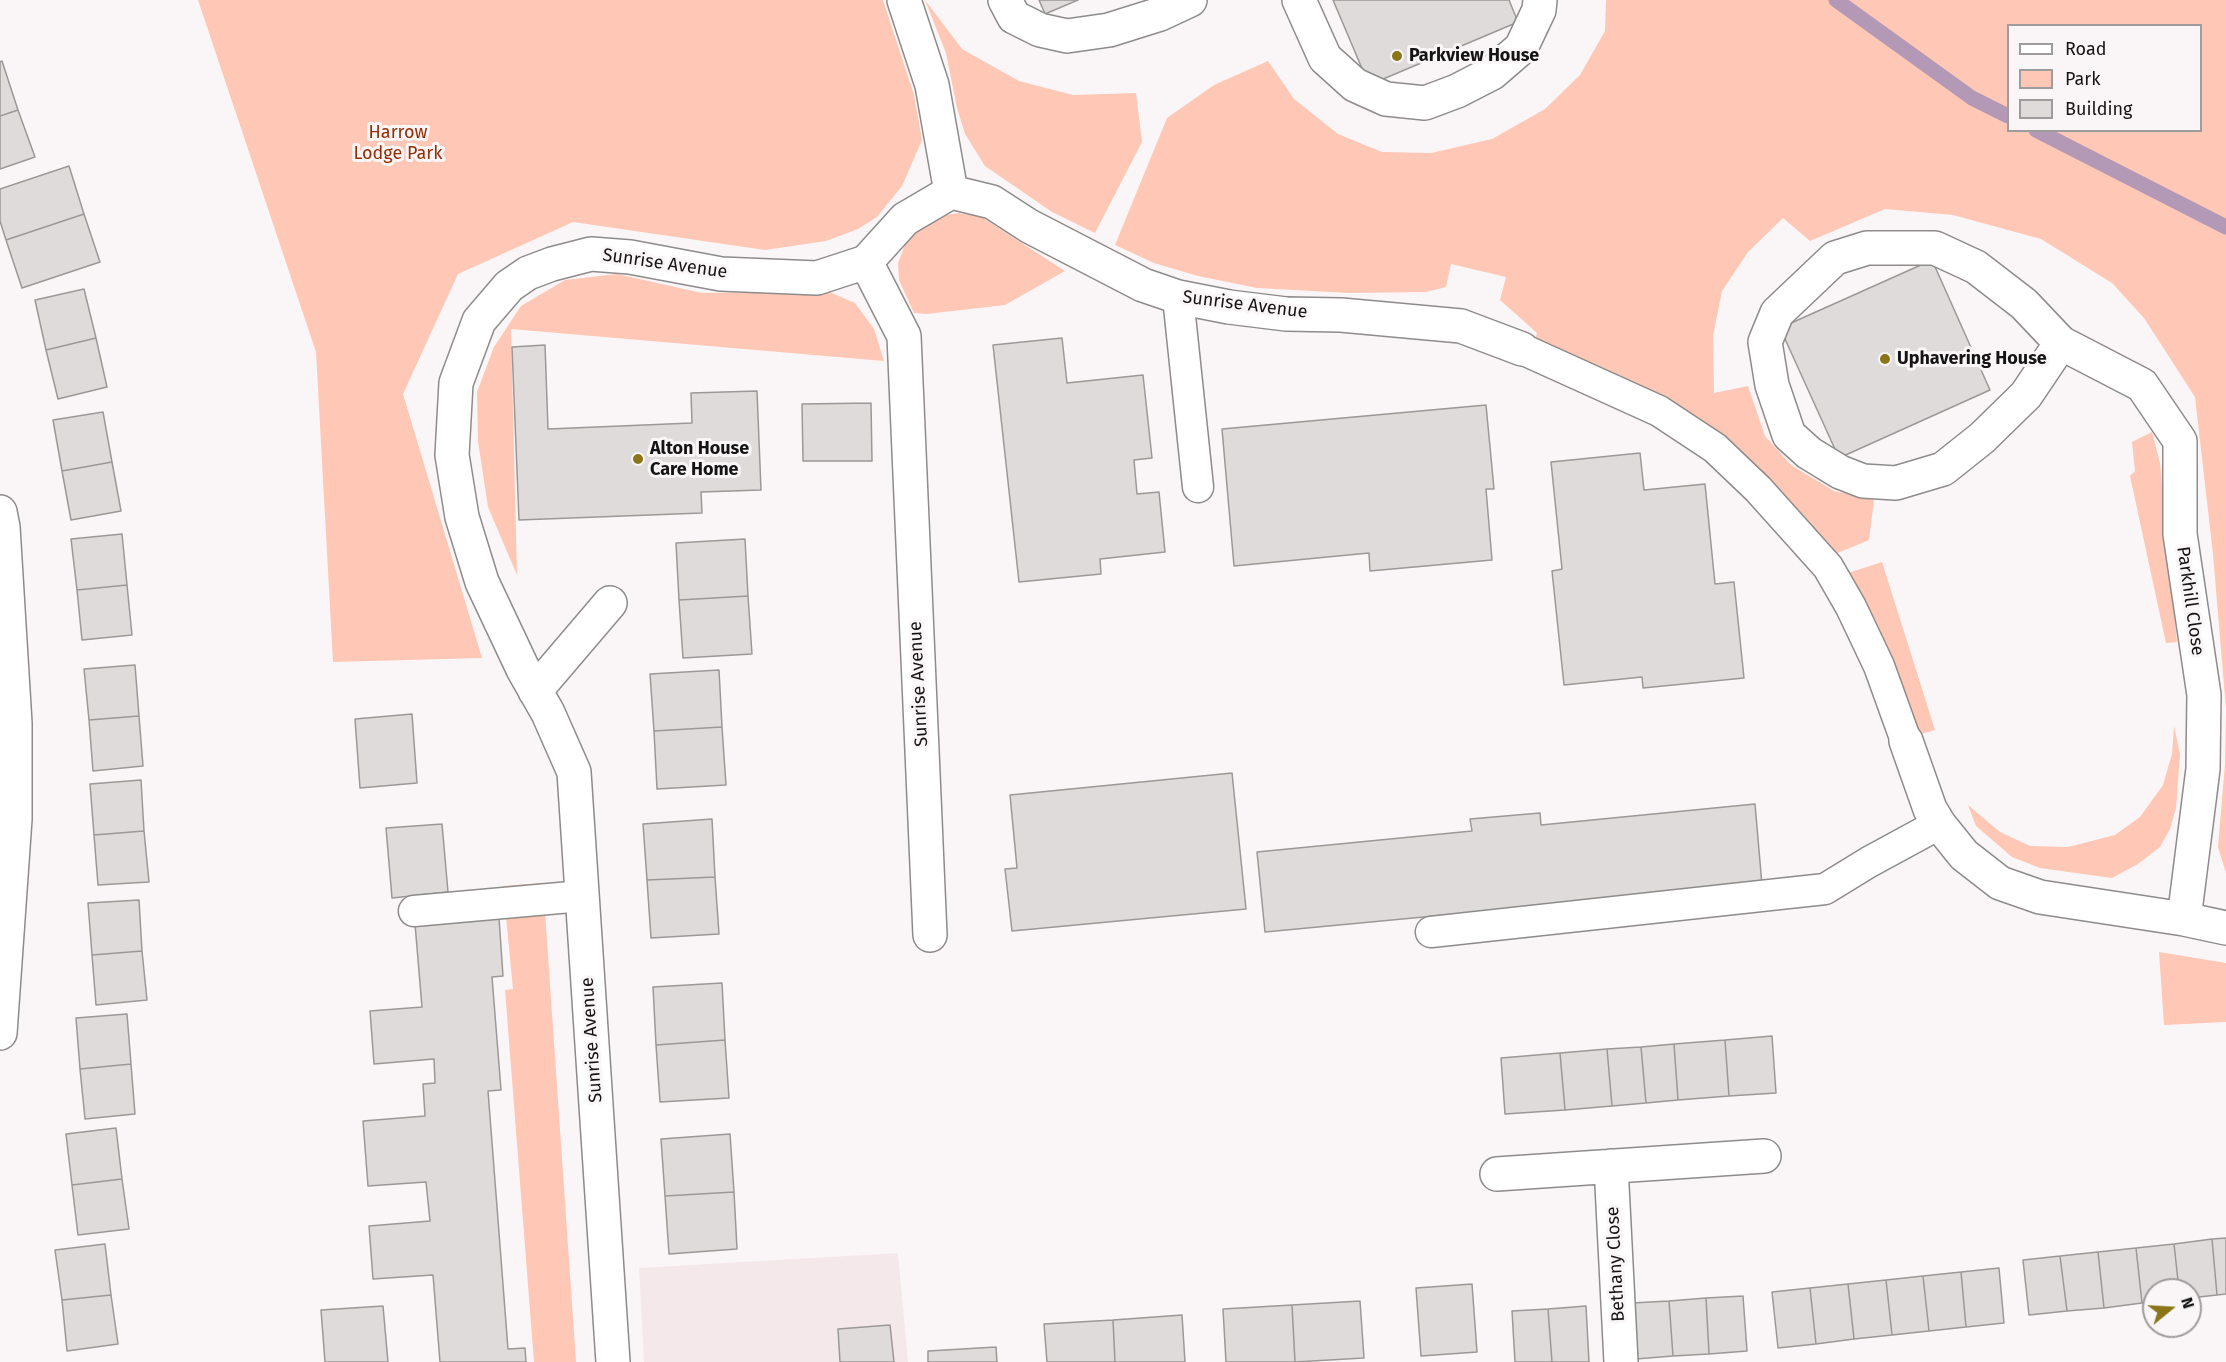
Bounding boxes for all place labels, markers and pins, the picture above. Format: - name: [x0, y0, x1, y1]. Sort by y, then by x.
- place label: Parkview House: [1409, 45, 1539, 67]
- marker: Parkview House: [1390, 49, 1404, 63]
- place label: Uphavering House: [1897, 348, 2047, 370]
- marker: Uphavering House: [1878, 352, 1892, 366]
- place label: Alton House Care Home: [650, 438, 749, 480]
- marker: Alton House Care Home: [631, 452, 645, 466]

